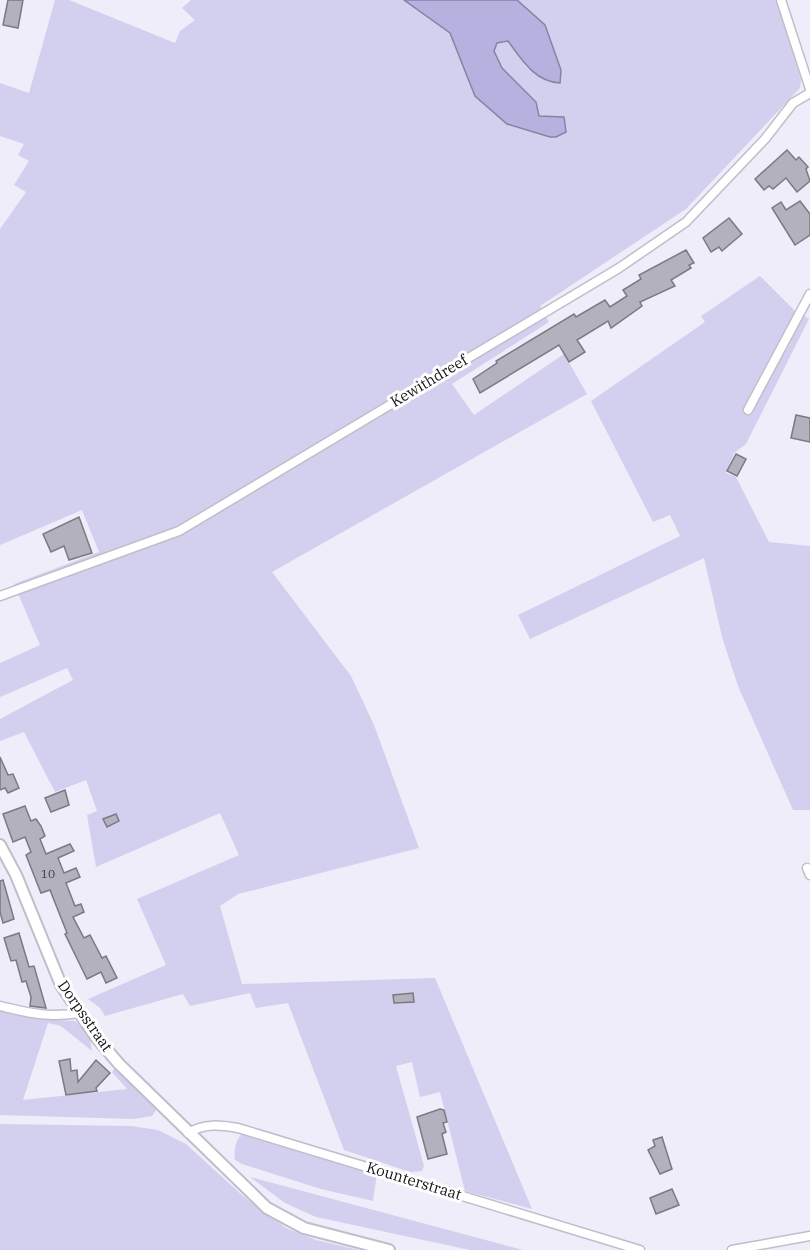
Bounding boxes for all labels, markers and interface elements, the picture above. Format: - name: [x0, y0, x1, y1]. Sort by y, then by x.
- street label: Kewithdreef: [387, 350, 471, 411]
- house number: 10: [41, 866, 55, 881]
- street label: Dorpsstraat: [54, 976, 117, 1055]
- street label: Kounterstraat: [364, 1157, 464, 1204]

